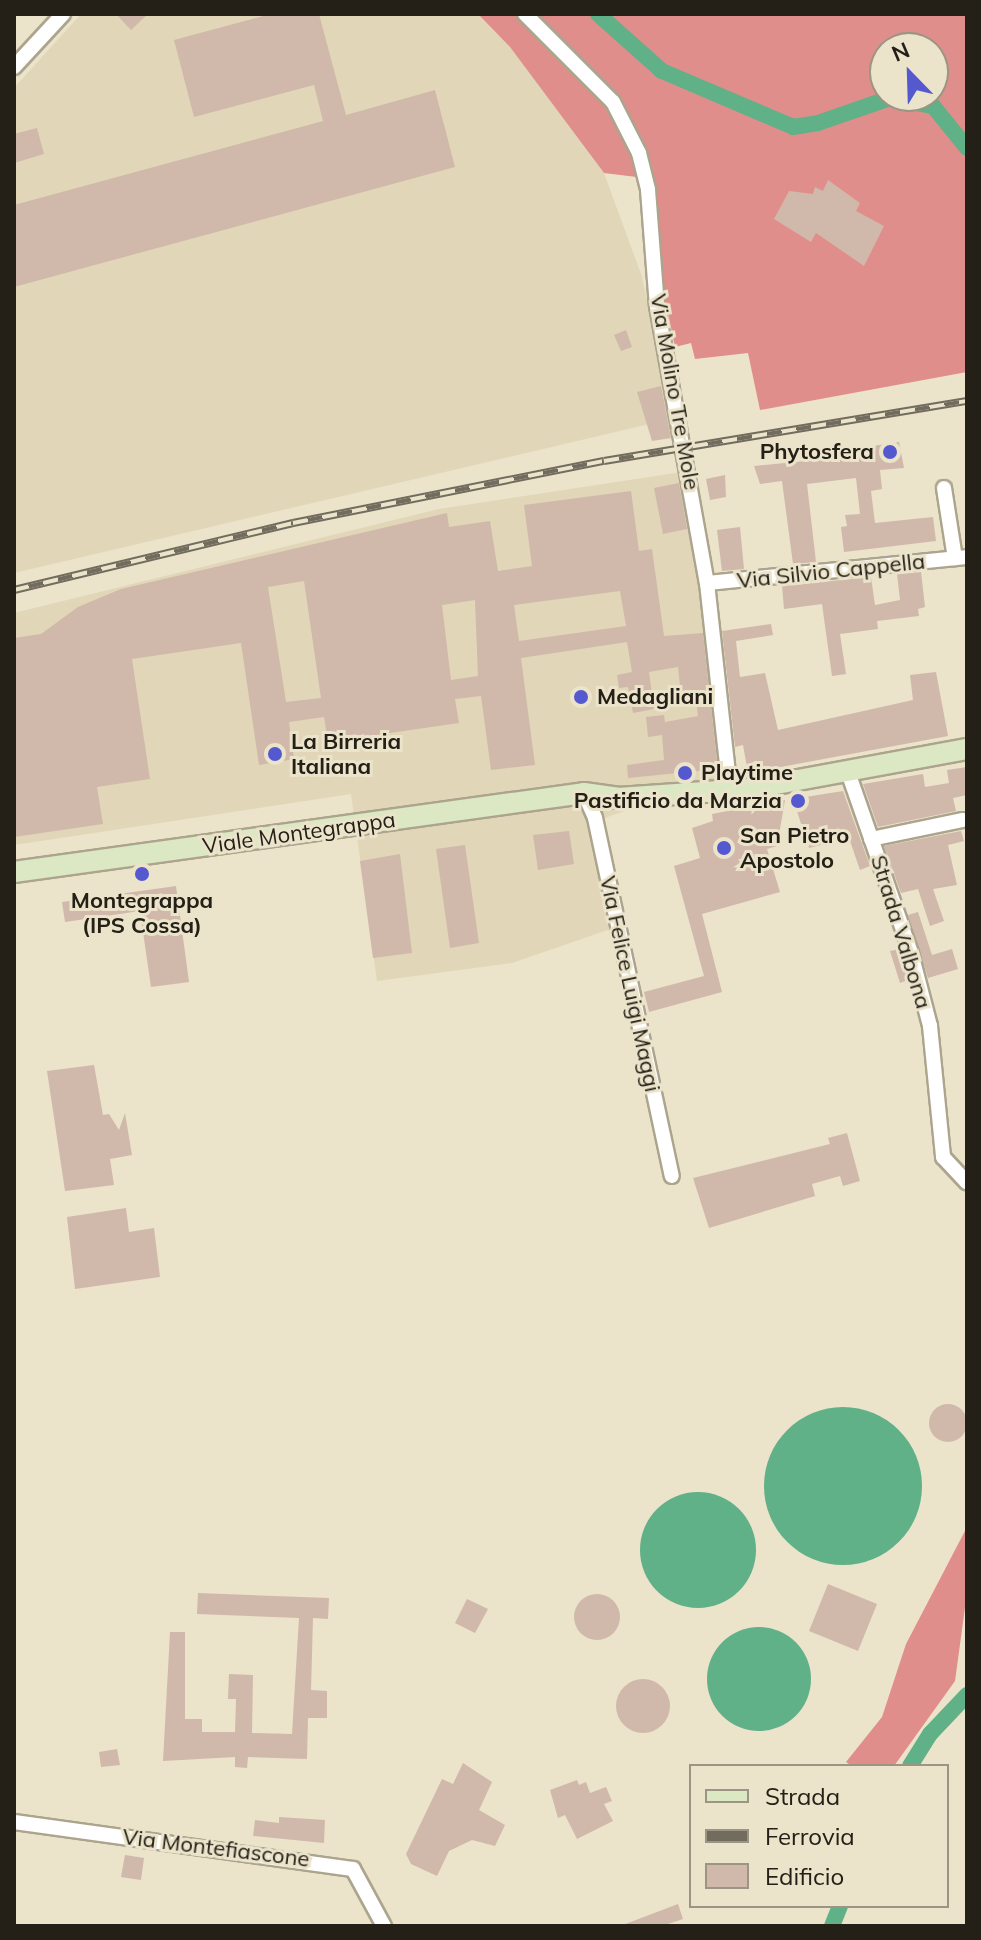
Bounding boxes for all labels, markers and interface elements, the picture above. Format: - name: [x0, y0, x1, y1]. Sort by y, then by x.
- north arrow: [869, 32, 949, 112]
- text: N: [887, 36, 914, 68]
- street label: Via Molino Tre Mole: [645, 292, 705, 492]
- place label: Phytosfera: [760, 439, 874, 465]
- marker: Phytosfera: [881, 443, 899, 461]
- street label: Via Silvio Cappella: [736, 548, 926, 594]
- place label: Medagliani: [597, 684, 713, 710]
- marker: Medagliani: [572, 688, 590, 706]
- place label: La Birreria Italiana: [291, 728, 401, 780]
- marker: La Birreria Italiana: [266, 745, 284, 763]
- place label: Playtime: [701, 760, 793, 786]
- marker: Playtime: [676, 764, 694, 782]
- place label: Pastificio da Marzia: [574, 788, 782, 814]
- marker: Pastificio da Marzia: [789, 792, 807, 810]
- street label: Viale Montegrappa: [201, 806, 397, 860]
- place label: San Pietro Apostolo: [740, 822, 849, 874]
- marker: San Pietro Apostolo: [715, 839, 733, 857]
- street label: Strada Valbona: [865, 852, 937, 1012]
- marker: Montegrappa (IPS Cossa): [133, 865, 151, 883]
- street label: Via Felice Luigi Maggi: [594, 874, 666, 1094]
- place label: Montegrappa (IPS Cossa): [71, 887, 213, 938]
- legend: [689, 1764, 949, 1908]
- text: Strada: [765, 1781, 840, 1811]
- text: Ferrovia: [765, 1821, 855, 1851]
- street label: Via Montefiascone: [121, 1823, 311, 1873]
- text: Edificio: [765, 1861, 844, 1891]

